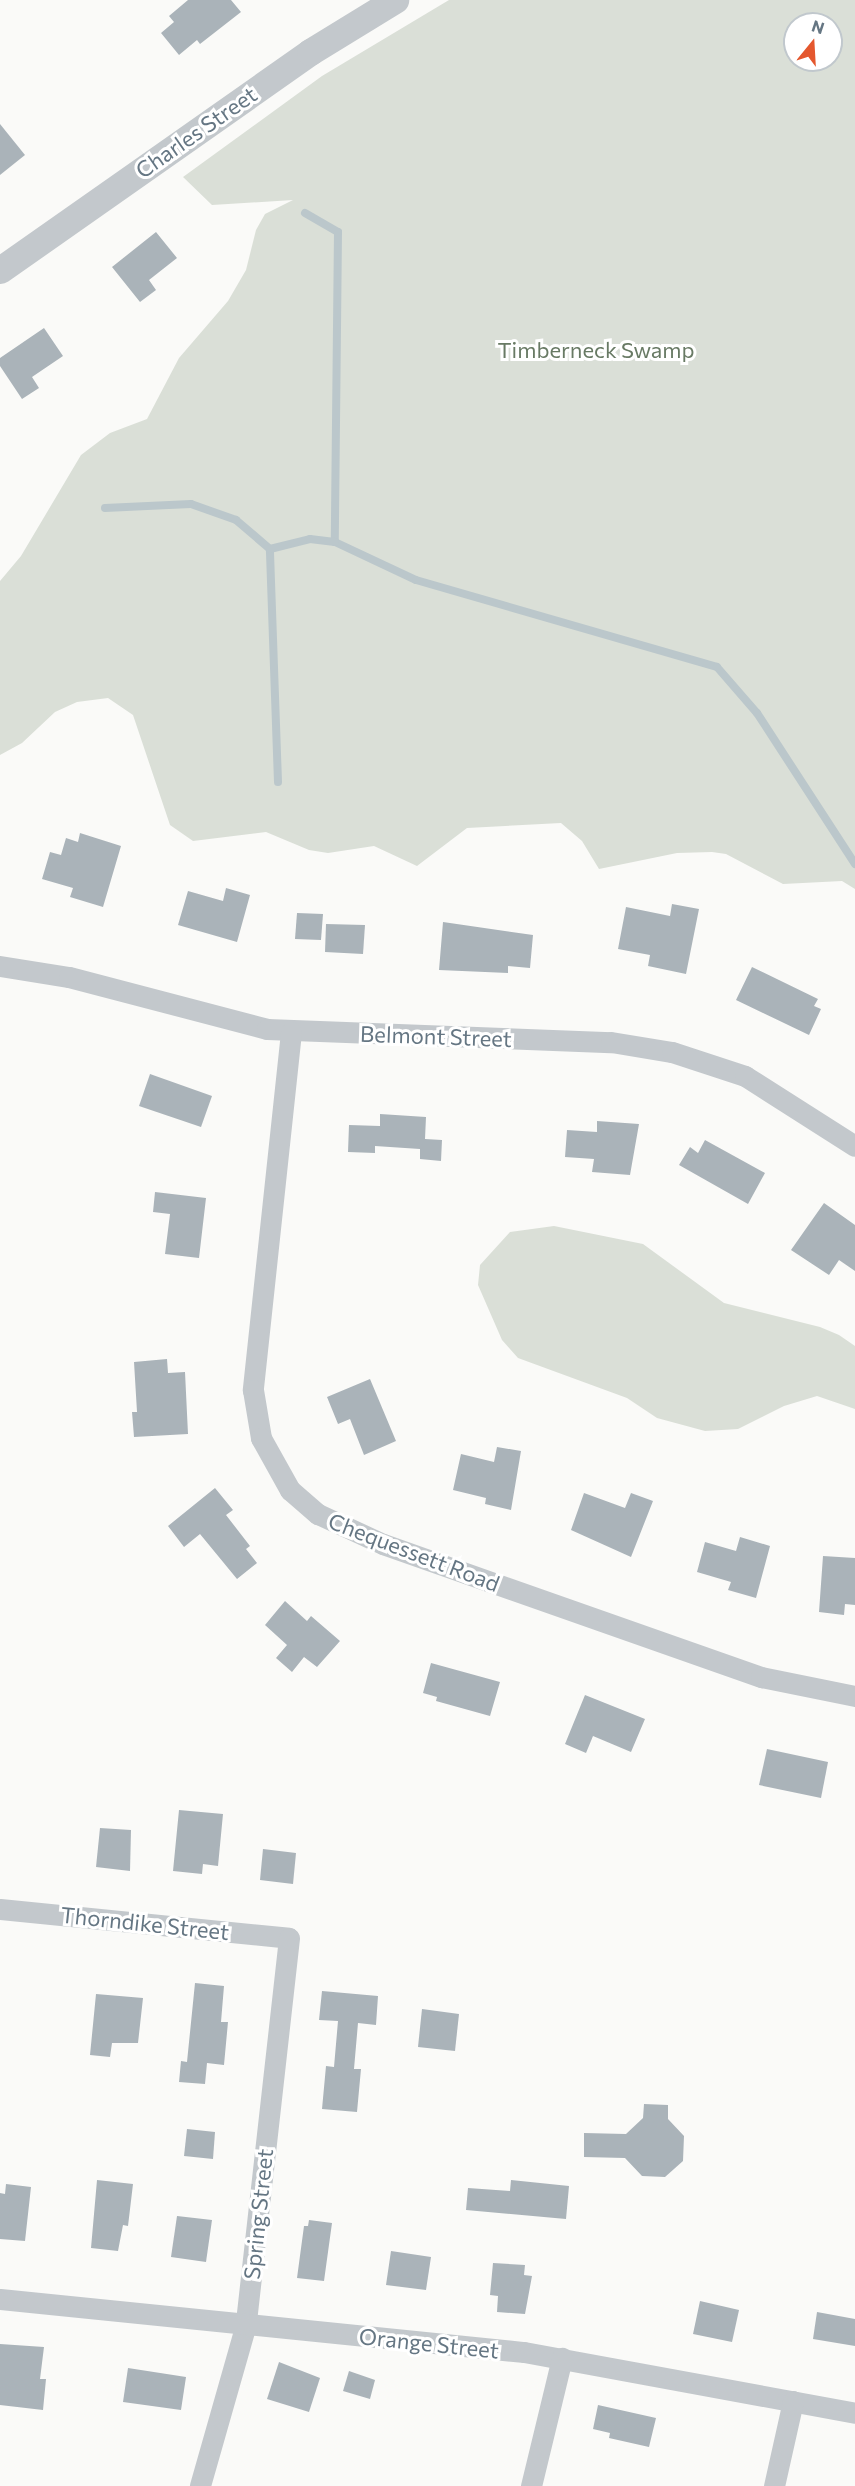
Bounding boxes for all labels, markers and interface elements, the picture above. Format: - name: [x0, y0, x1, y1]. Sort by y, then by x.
- north arrow: [783, 12, 843, 72]
- text: N: [809, 15, 827, 37]
- street label: Charles Street: [130, 81, 262, 183]
- park label: Timberneck Swamp: [497, 337, 695, 363]
- street label: Belmont Street: [360, 1020, 512, 1052]
- street label: Chequessett Road: [325, 1507, 503, 1597]
- street label: Thorndike Street: [60, 1901, 230, 1945]
- street label: Spring Street: [238, 2147, 278, 2281]
- street label: Orange Street: [358, 2323, 500, 2363]

